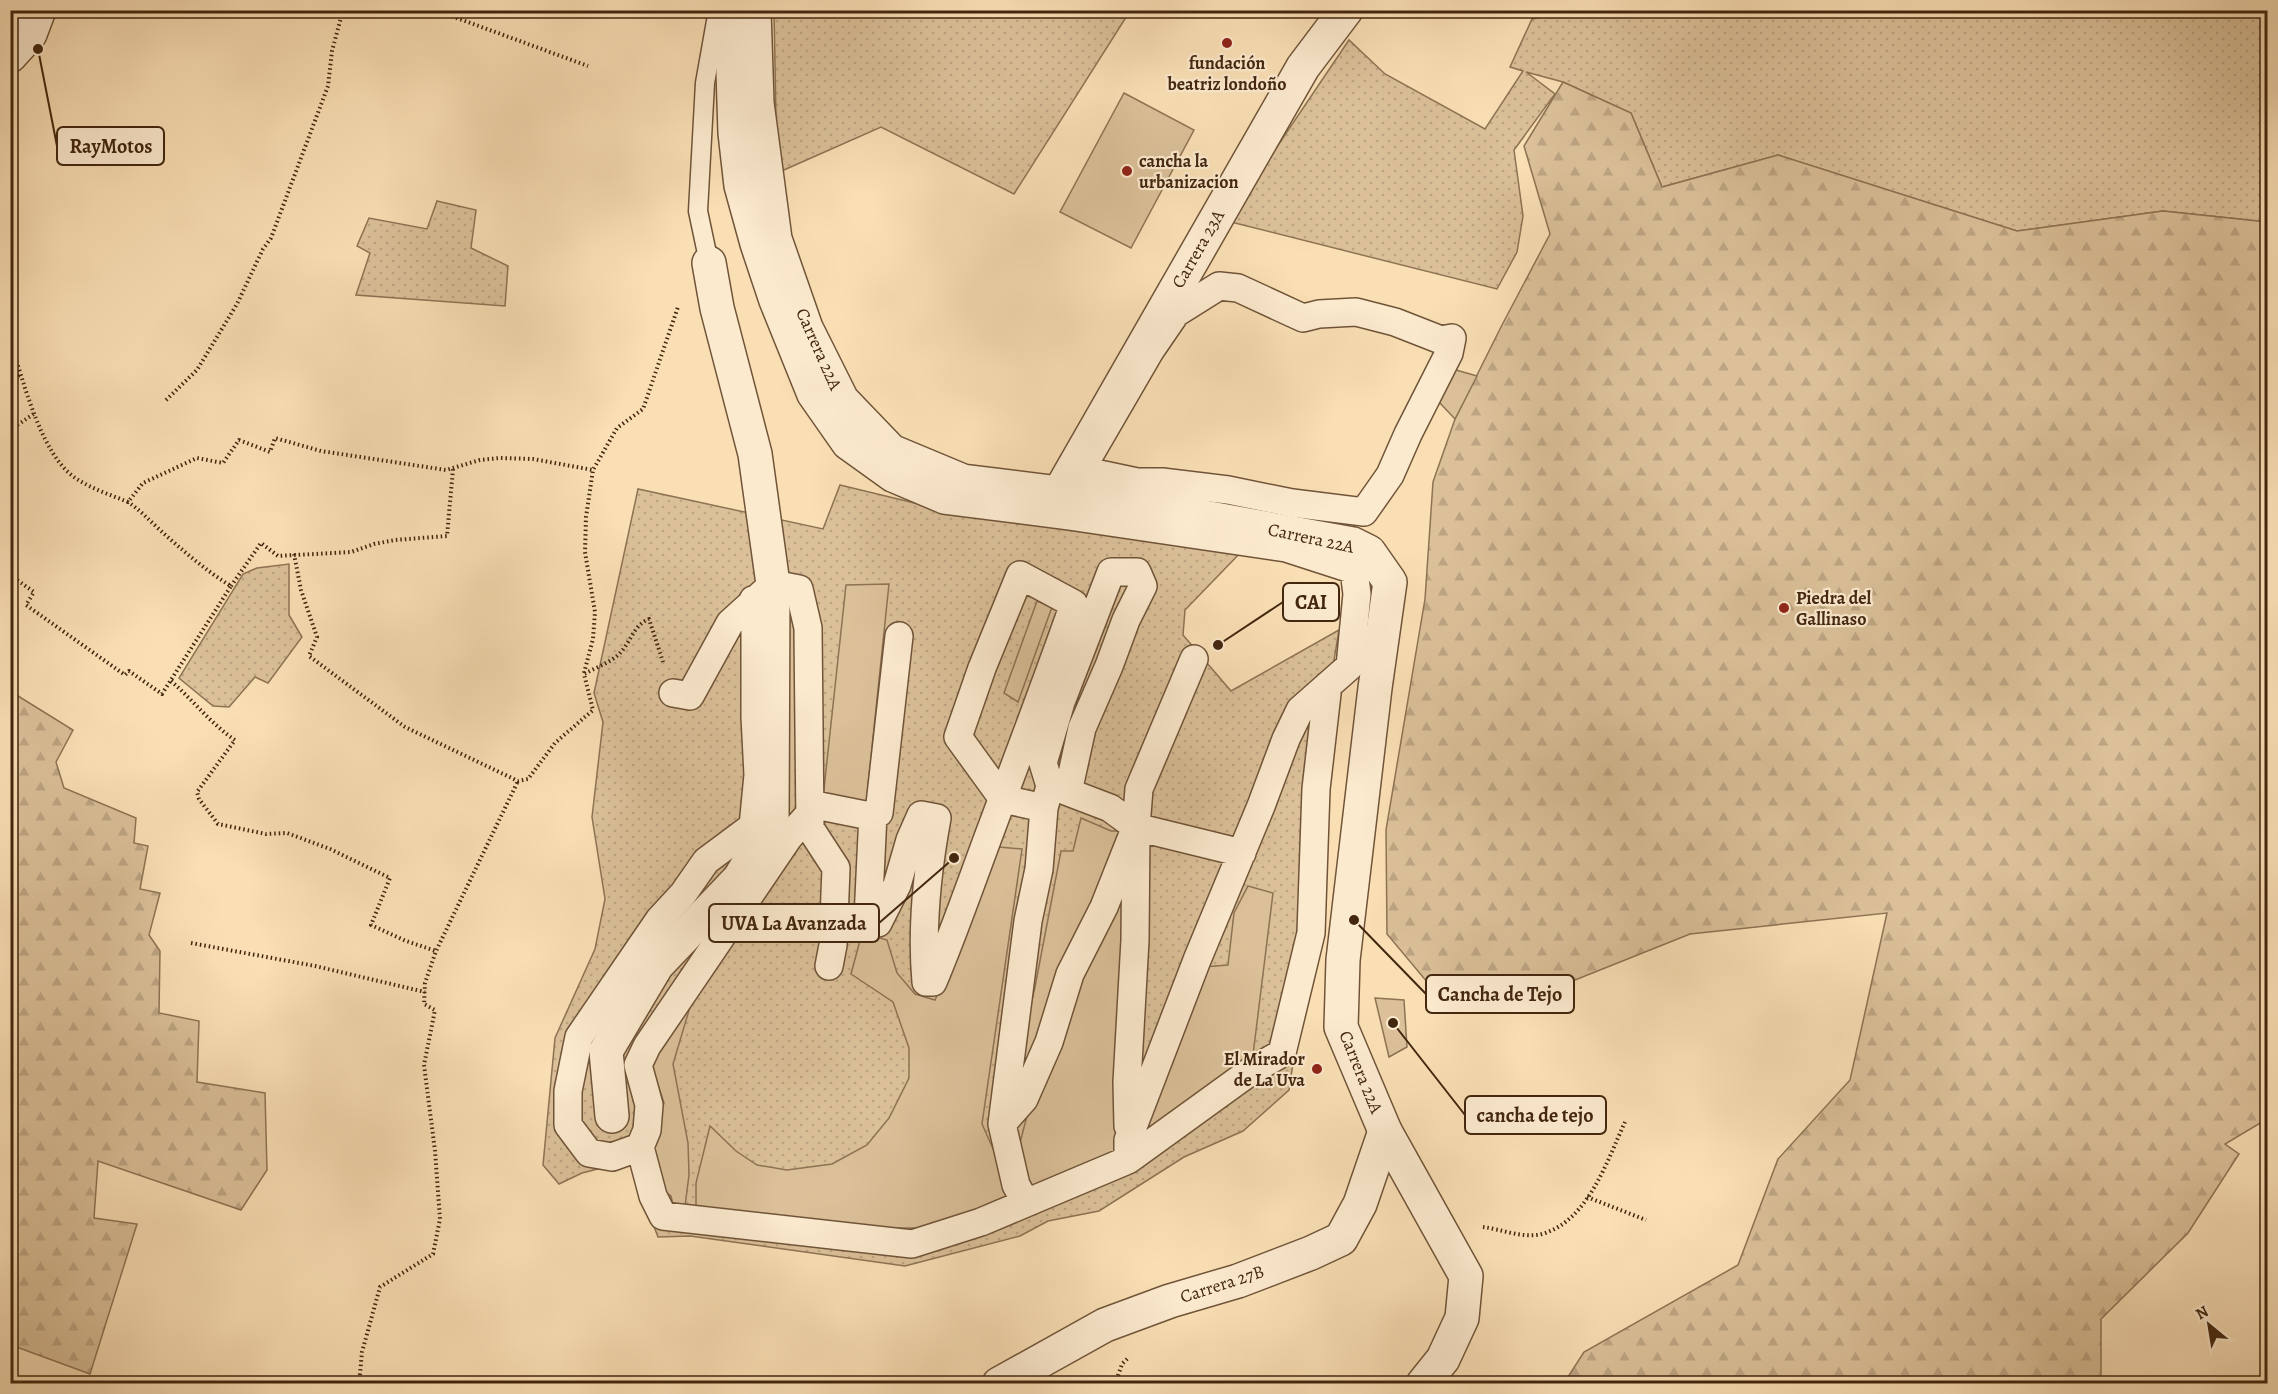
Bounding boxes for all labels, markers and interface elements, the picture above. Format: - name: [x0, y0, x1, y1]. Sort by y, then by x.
- marker: fundación beatriz londoño: [1220, 36, 1234, 50]
- place label: fundación beatriz londoño: [1167, 51, 1286, 96]
- callout: RayMotos: [57, 127, 164, 165]
- text: RayMotos: [70, 133, 152, 160]
- place label: cancha la urbanizacion: [1139, 149, 1239, 194]
- marker: cancha la urbanizacion: [1120, 164, 1134, 178]
- street label: Carrera 23A: [1166, 205, 1230, 292]
- street label: Carrera 22A: [790, 304, 848, 394]
- street label: Carrera 22A: [1266, 517, 1357, 559]
- callout: CAI: [1283, 583, 1339, 621]
- place label: Piedra del Gallinaso: [1796, 586, 1872, 631]
- text: CAI: [1295, 589, 1327, 616]
- marker: Piedra del Gallinaso: [1777, 601, 1791, 615]
- callout: UVA La Avanzada: [709, 904, 879, 942]
- text: UVA La Avanzada: [721, 910, 867, 937]
- callout: Cancha de Tejo: [1426, 975, 1574, 1013]
- text: Cancha de Tejo: [1438, 981, 1562, 1008]
- street label: Carrera 22A: [1333, 1027, 1389, 1118]
- place label: El Mirador de La Uva: [1224, 1047, 1306, 1092]
- marker: El Mirador de La Uva: [1310, 1062, 1324, 1076]
- callout: cancha de tejo: [1465, 1096, 1606, 1134]
- text: cancha de tejo: [1477, 1102, 1593, 1129]
- street label: Carrera 27B: [1177, 1259, 1267, 1309]
- north arrow: [2179, 1295, 2239, 1355]
- text: N: [2191, 1300, 2213, 1325]

